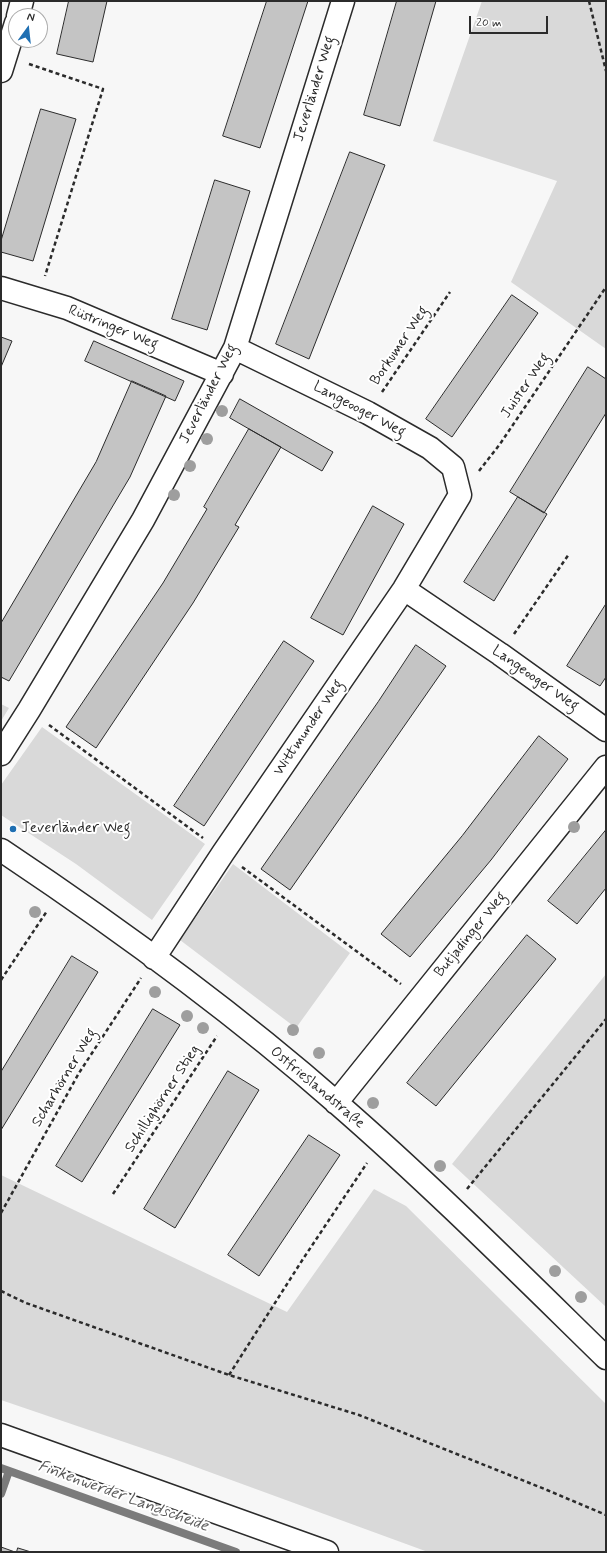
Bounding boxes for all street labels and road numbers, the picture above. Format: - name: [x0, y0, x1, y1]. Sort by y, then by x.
- street label: Jeverländer Weg: [290, 34, 340, 144]
- street label: Rüstringer Weg: [65, 302, 161, 354]
- street label: Borkumer Weg: [367, 303, 433, 389]
- street label: Jeverländer Weg: [176, 341, 242, 447]
- street label: Juister Weg: [498, 350, 554, 422]
- street label: Langeooger Weg: [310, 378, 408, 442]
- street label: Langeooger Weg: [488, 642, 582, 716]
- street label: Wittmunder Weg: [270, 676, 348, 780]
- street label: Butjadinger Weg: [431, 889, 511, 981]
- street label: Scharhörner Weg: [29, 1026, 101, 1130]
- street label: Schillighörner Stieg: [122, 1042, 204, 1156]
- street label: Ostfrieslandstraße: [266, 1043, 368, 1133]

